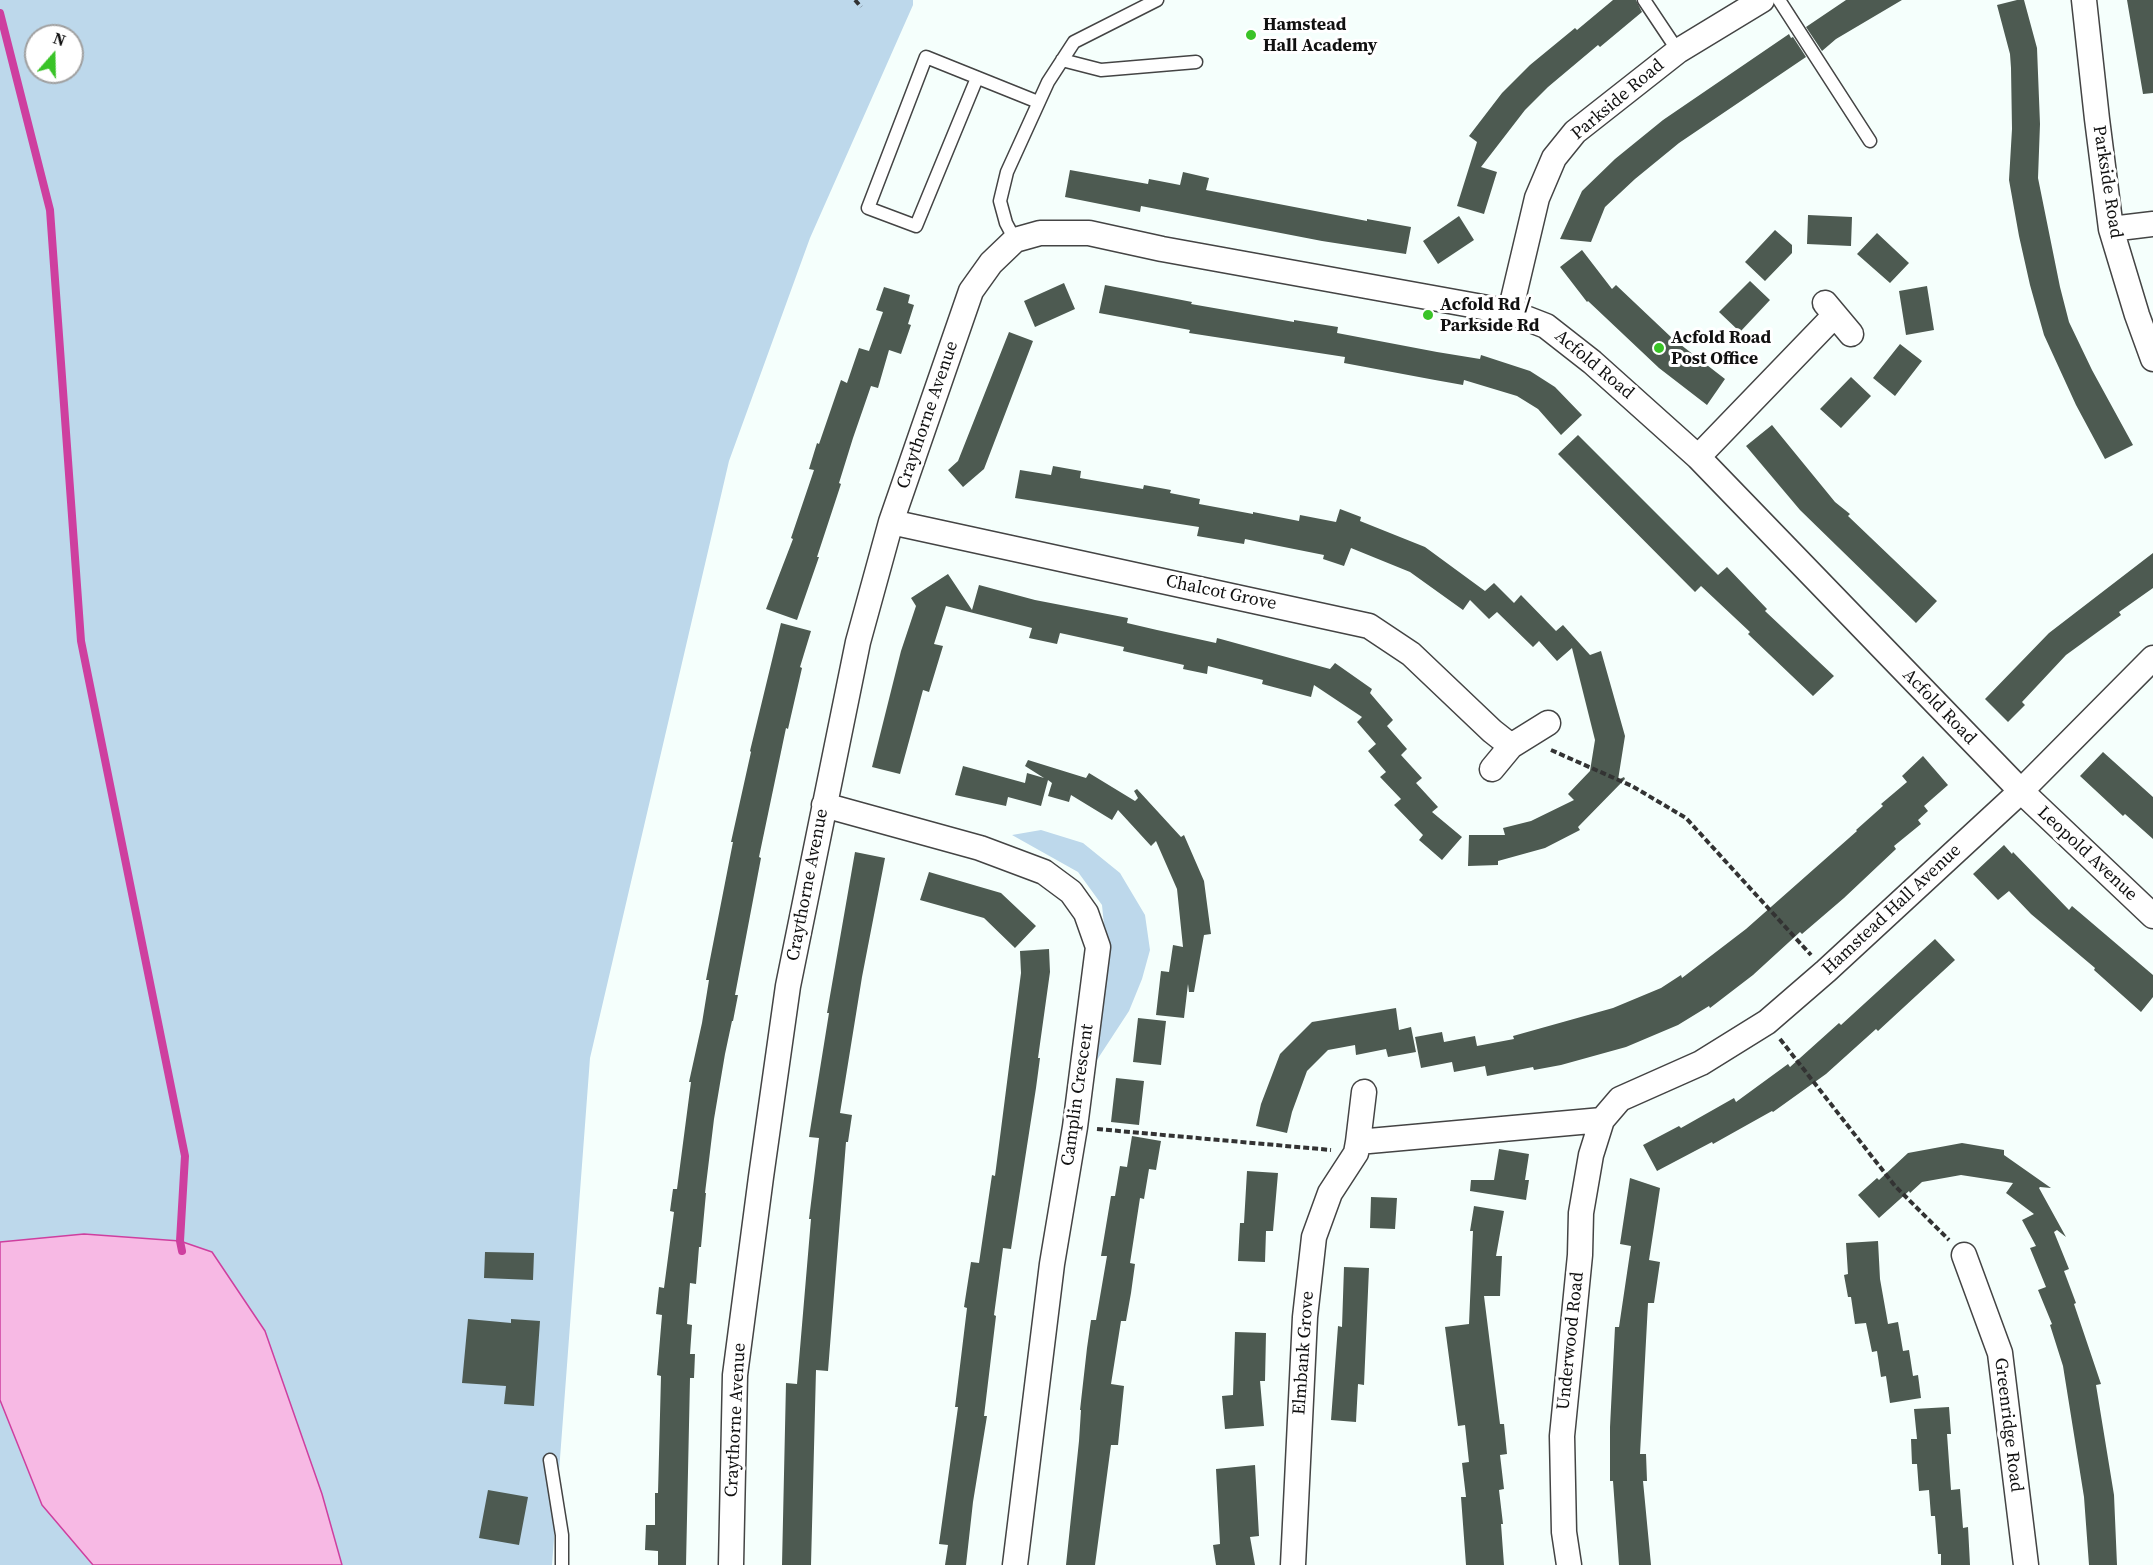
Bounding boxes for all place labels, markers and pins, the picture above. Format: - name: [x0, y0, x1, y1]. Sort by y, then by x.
- place label: Hamstead Hall Academy: [1263, 14, 1377, 57]
- marker: Hamstead Hall Academy: [1244, 28, 1258, 42]
- place label: Acfold Rd / Parkside Rd: [1440, 294, 1539, 336]
- marker: Acfold Rd / Parkside Rd: [1421, 308, 1435, 322]
- place label: Acfold Road Post Office: [1671, 327, 1771, 370]
- marker: Acfold Road Post Office: [1652, 341, 1666, 355]

